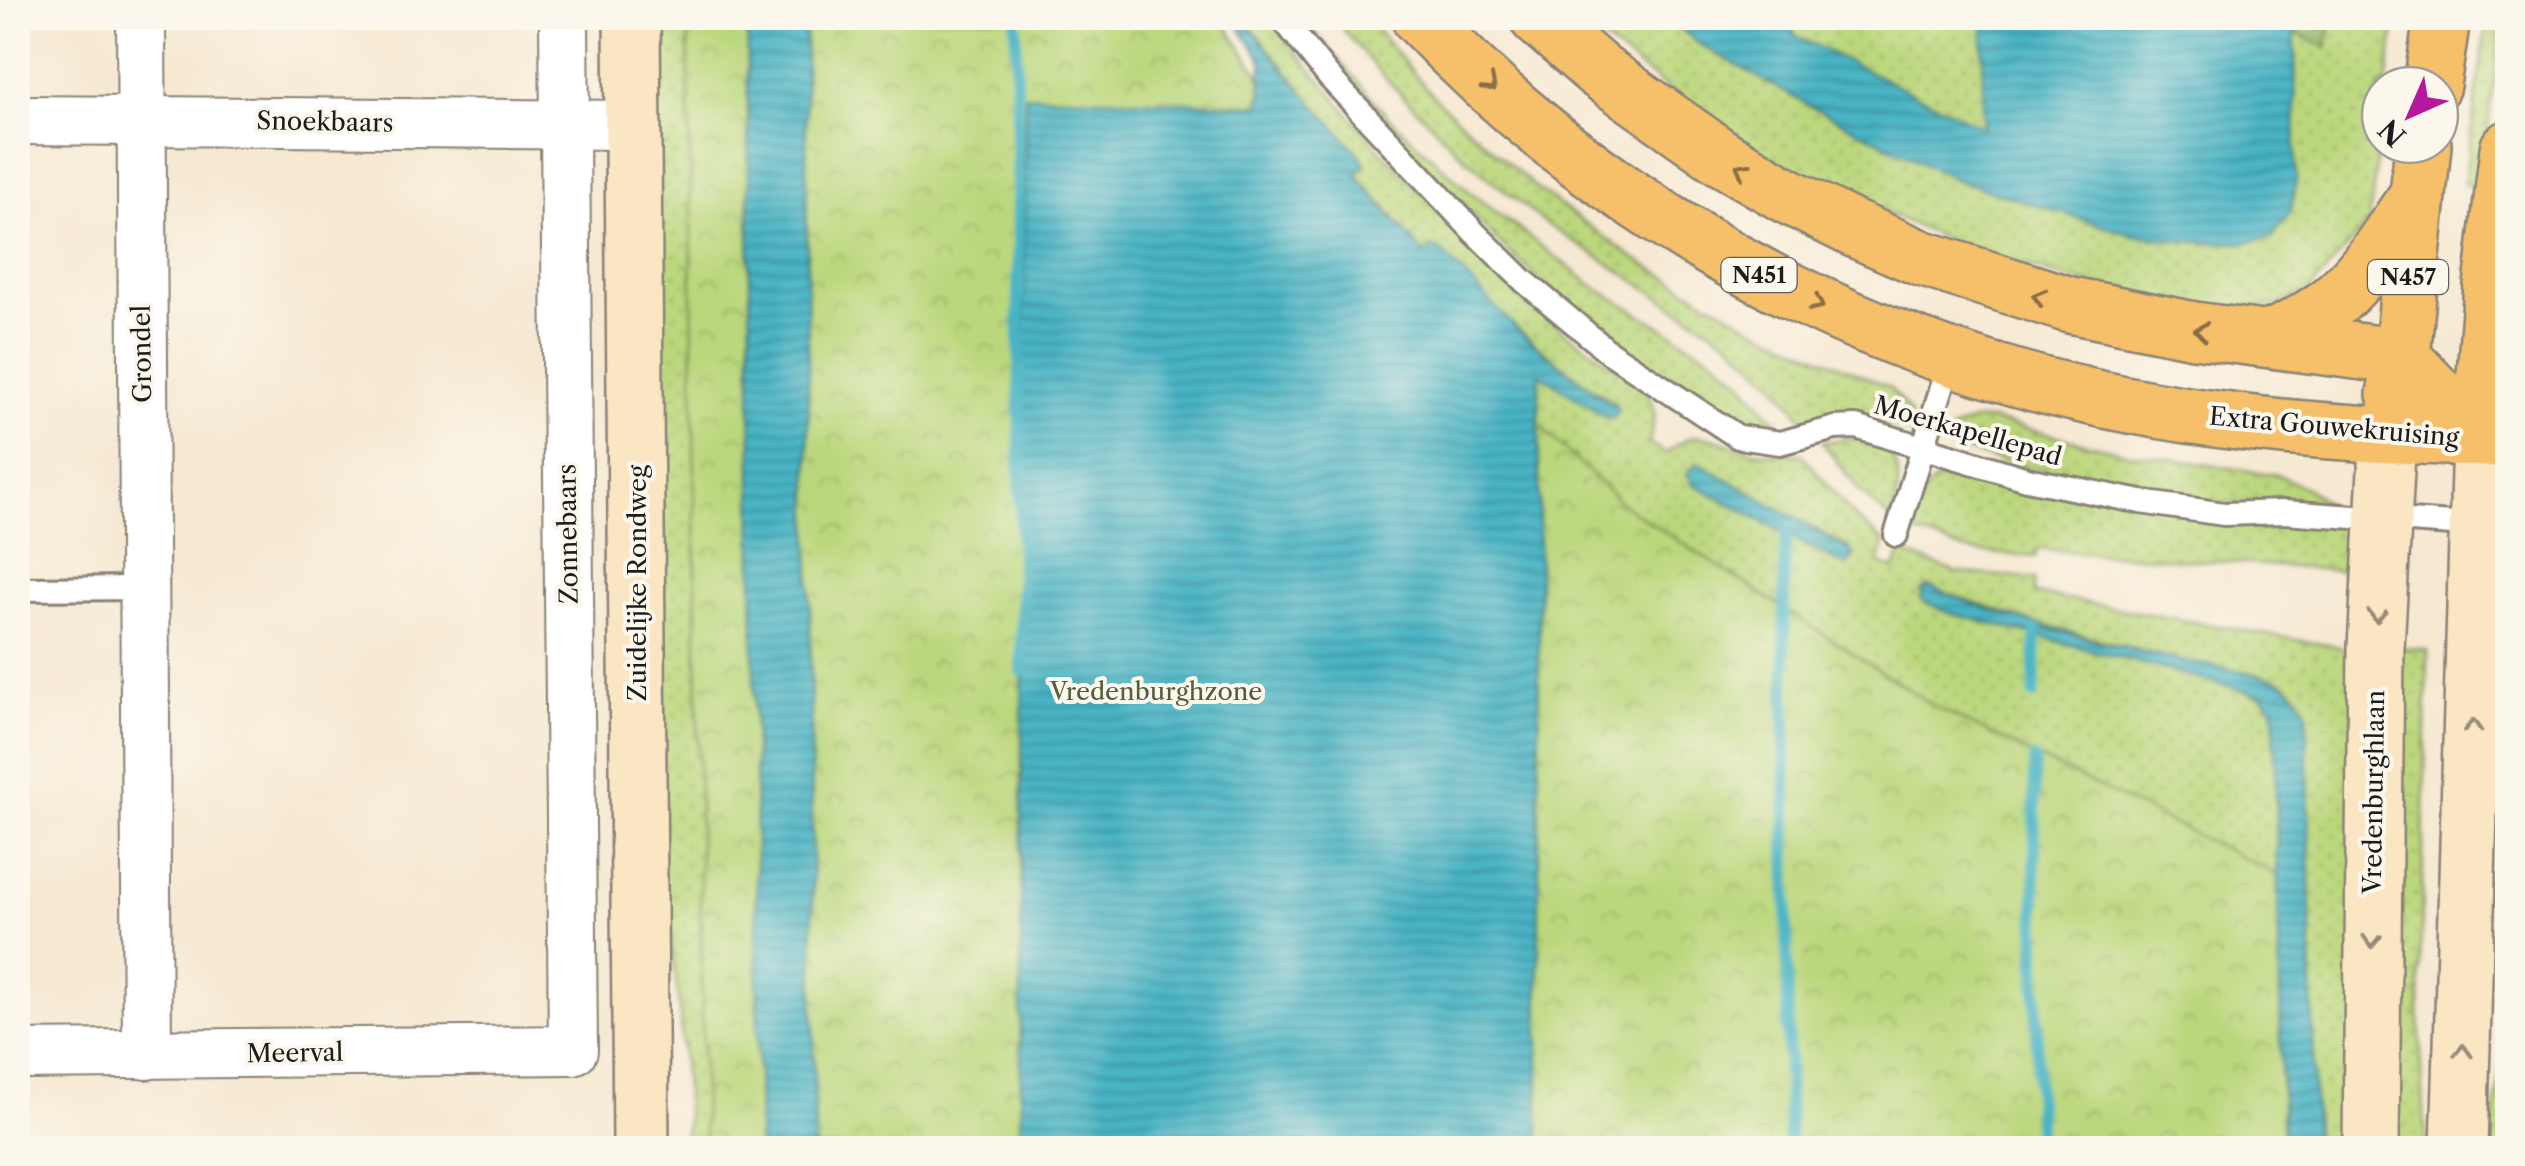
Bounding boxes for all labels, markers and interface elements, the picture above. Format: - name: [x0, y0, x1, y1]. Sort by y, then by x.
- north arrow: [2360, 65, 2460, 165]
- one-way arrow: [1478, 74, 1497, 92]
- street label: Snoekbaars: [256, 105, 394, 139]
- text: N: [2372, 112, 2413, 153]
- one-way arrow: [1735, 162, 1753, 181]
- road number: N451: [1722, 258, 1796, 292]
- road number: N457: [2368, 260, 2448, 294]
- one-way arrow: [2031, 287, 2049, 308]
- one-way arrow: [1807, 291, 1825, 311]
- street label: Grondel: [126, 305, 158, 403]
- one-way arrow: [2193, 321, 2209, 342]
- street label: Moerkapellepad: [1871, 389, 2065, 473]
- street label: Extra Gouwekruising: [2208, 401, 2461, 453]
- street label: Zonnebaars: [551, 464, 585, 604]
- street label: Zuidelijke Rondweg: [622, 464, 653, 701]
- one-way arrow: [2367, 608, 2388, 624]
- park label: Vredenburghzone: [1049, 676, 1262, 707]
- street label: Vredenburghlaan: [2357, 689, 2391, 895]
- one-way arrow: [2462, 718, 2483, 734]
- one-way arrow: [2362, 933, 2383, 949]
- street label: Meerval: [246, 1037, 344, 1069]
- one-way arrow: [2453, 1043, 2474, 1059]

